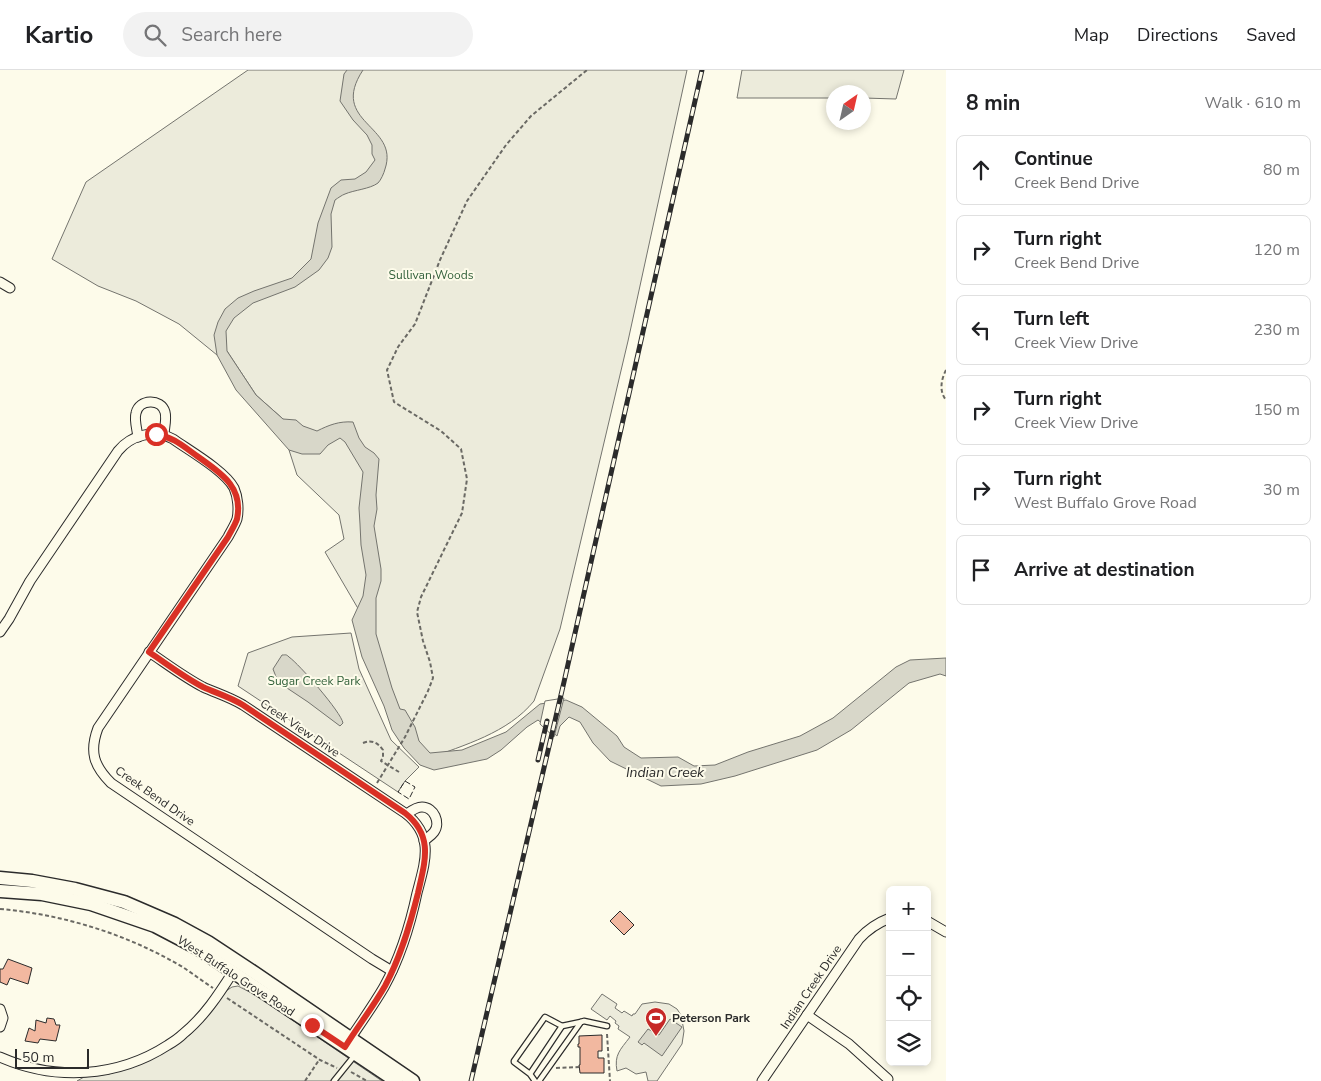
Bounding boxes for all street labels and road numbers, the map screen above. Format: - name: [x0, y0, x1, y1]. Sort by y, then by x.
- street label: Creek View Drive: [257, 695, 343, 761]
- street label: Creek Bend Drive: [112, 762, 198, 830]
- street label: West Buffalo Grove Road: [174, 932, 298, 1020]
- street label: Indian Creek Drive: [777, 942, 845, 1032]

